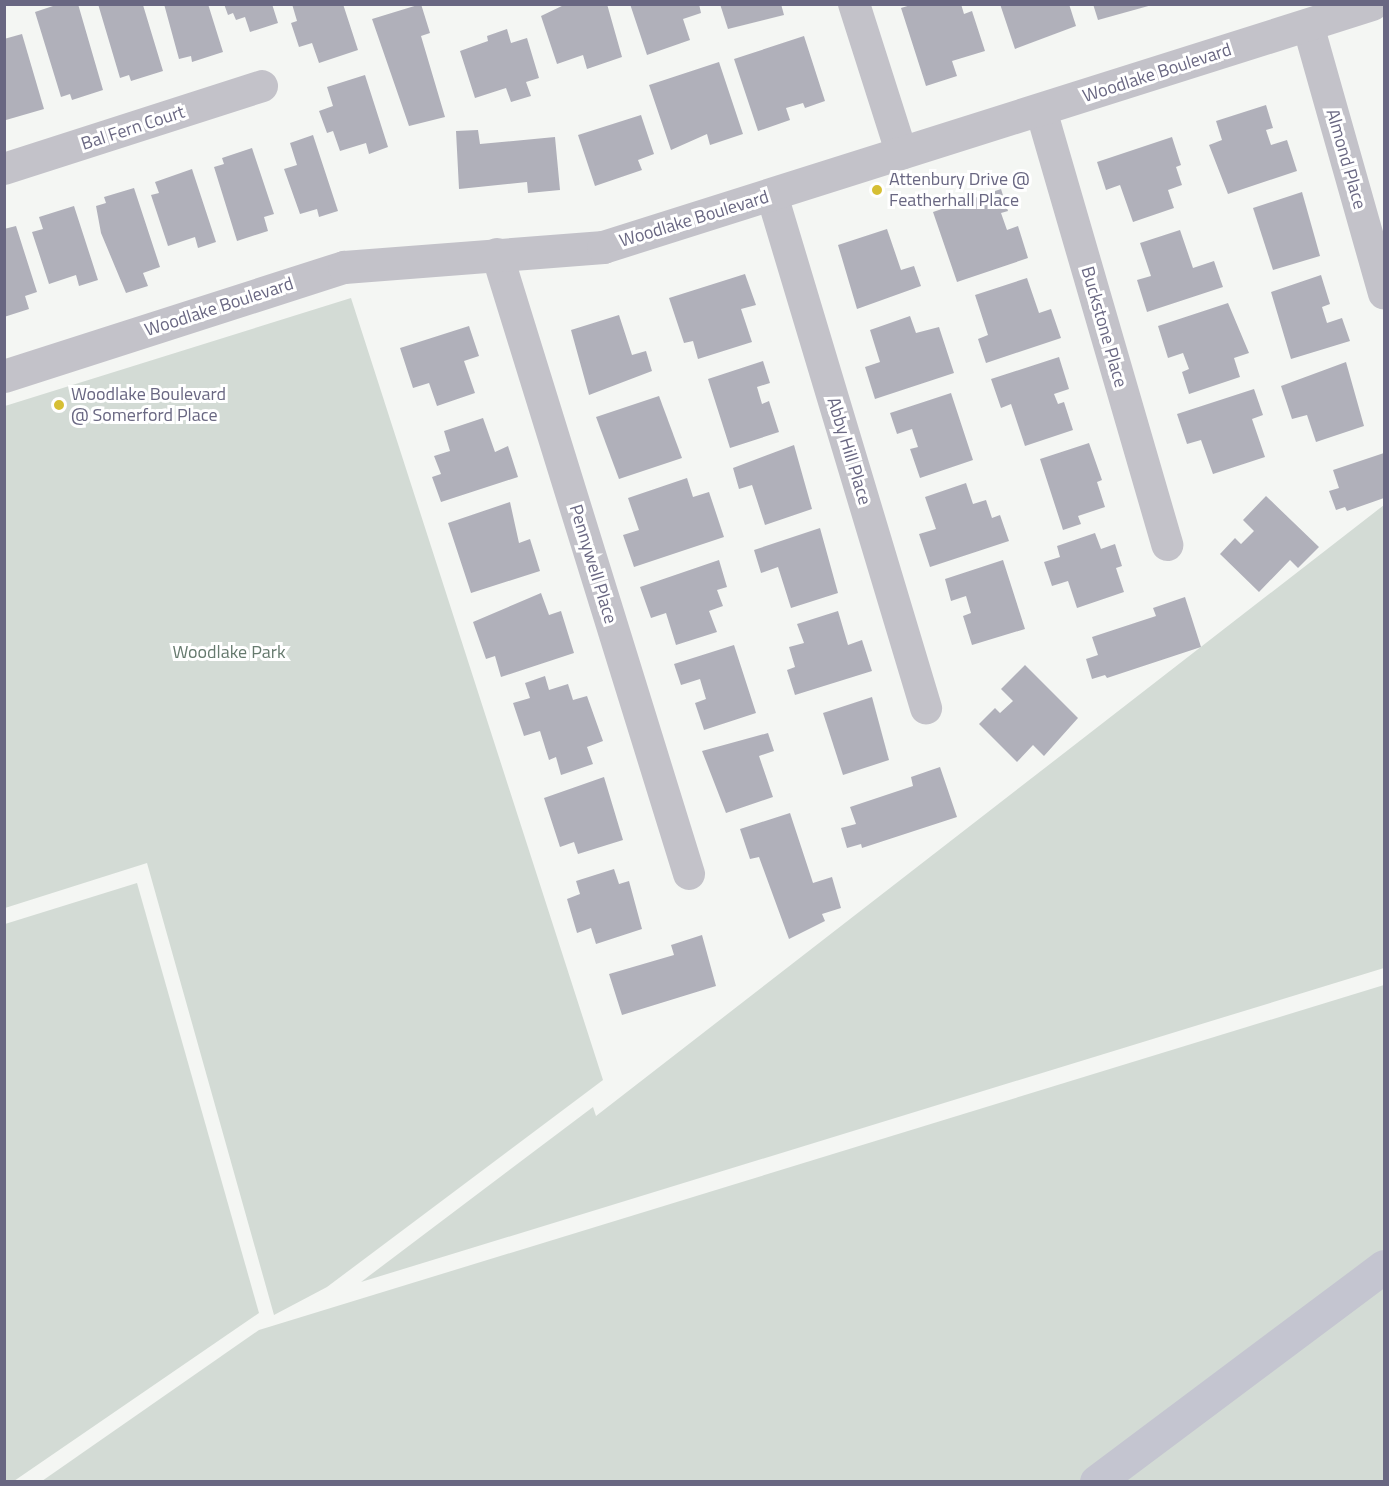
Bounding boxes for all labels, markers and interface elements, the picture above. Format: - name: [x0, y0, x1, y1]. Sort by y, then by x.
- street label: Woodlake Boulevard: [1080, 39, 1234, 107]
- street label: Bal Fern Court: [79, 101, 187, 155]
- street label: Almond Place: [1321, 106, 1371, 212]
- place label: Attenbury Drive @ Featherhall Place: [889, 169, 1030, 212]
- marker: Attenbury Drive @ Featherhall Place: [870, 183, 884, 197]
- street label: Woodlake Boulevard: [617, 186, 771, 252]
- street label: Buckstone Place: [1076, 264, 1132, 390]
- street label: Woodlake Boulevard: [142, 273, 296, 341]
- place label: Woodlake Boulevard @ Somerford Place: [71, 384, 226, 426]
- street label: Abby Hill Place: [822, 395, 876, 507]
- marker: Woodlake Boulevard @ Somerford Place: [52, 398, 66, 412]
- street label: Pennywell Place: [565, 502, 621, 626]
- park label: Woodlake Park: [172, 641, 286, 663]

